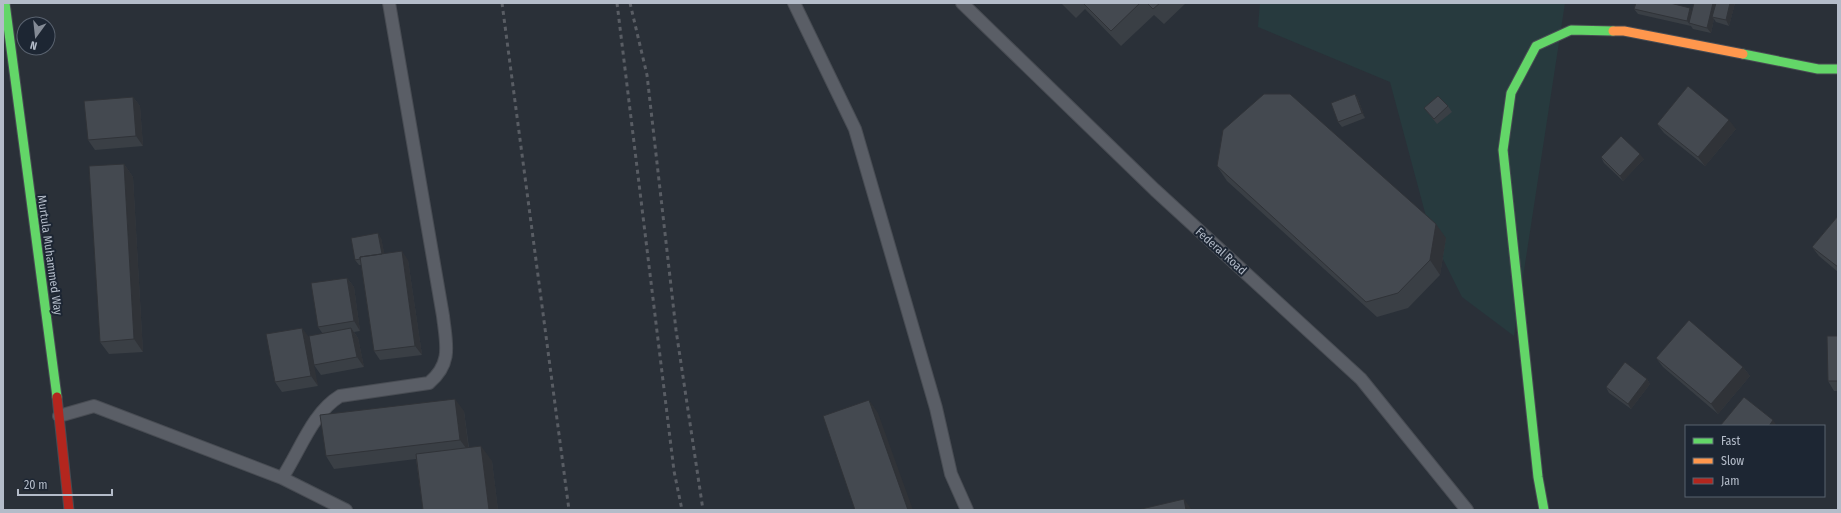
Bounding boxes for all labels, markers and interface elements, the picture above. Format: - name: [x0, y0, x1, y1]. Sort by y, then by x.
- north arrow: [16, 16, 56, 56]
- text: N: [29, 38, 38, 52]
- street label: Murtula Muhammed Way: [35, 194, 65, 317]
- street label: Federal Road: [1193, 225, 1249, 277]
- legend: [1685, 425, 1825, 497]
- text: Fast: [1721, 434, 1740, 448]
- text: Slow: [1721, 454, 1744, 468]
- scale bar: [18, 471, 112, 497]
- text: Jam: [1721, 474, 1739, 488]
- text: 20 m: [24, 478, 48, 492]

